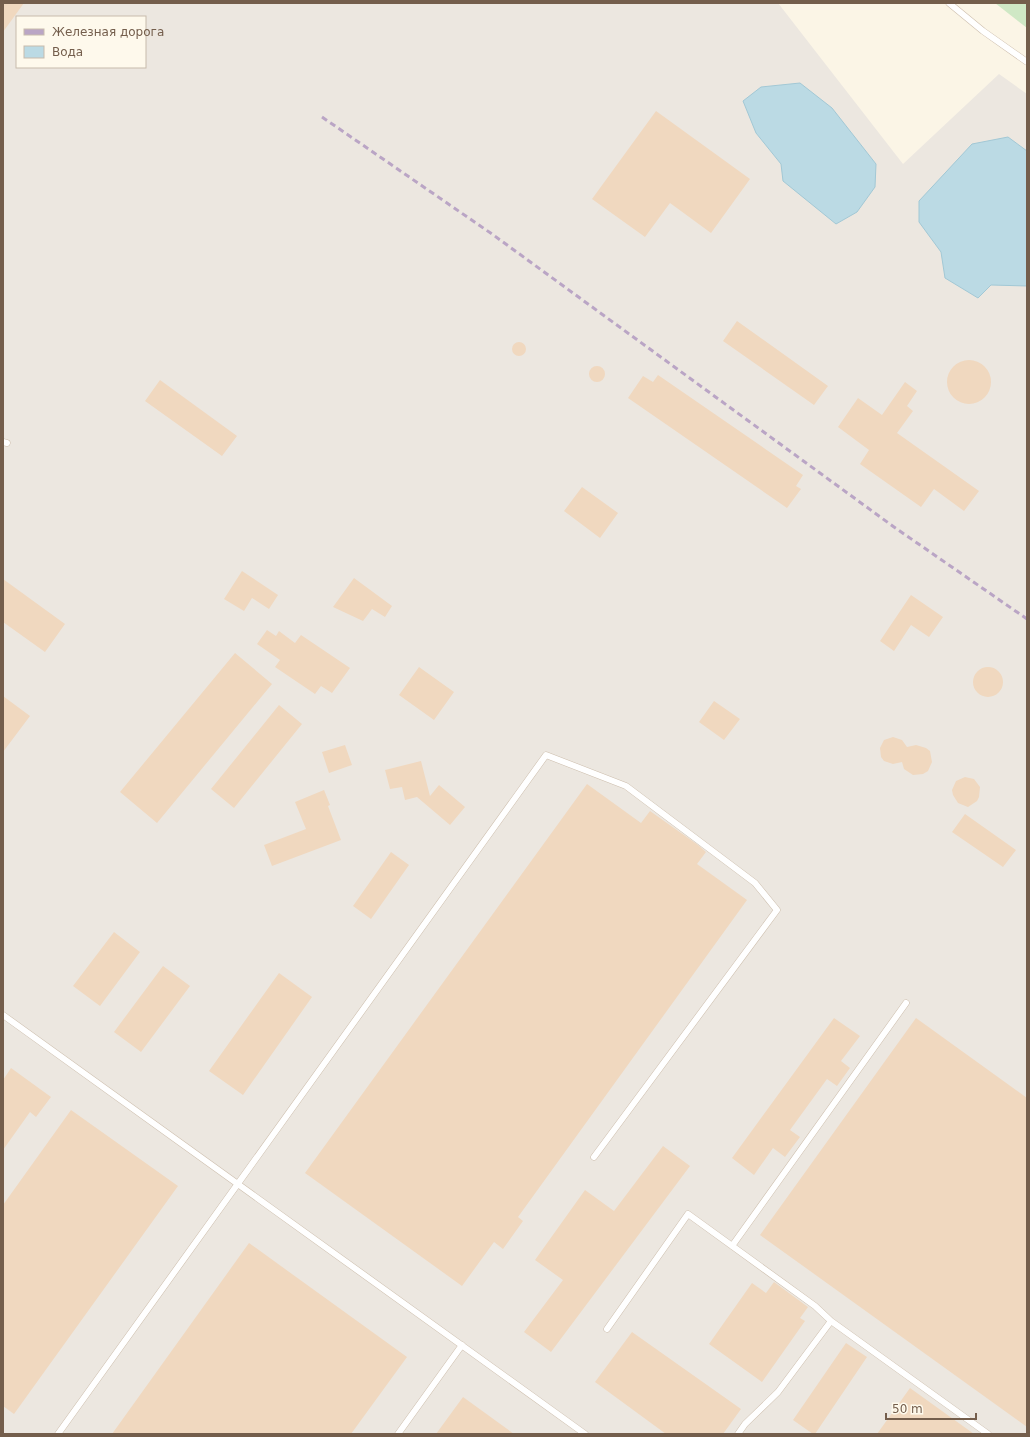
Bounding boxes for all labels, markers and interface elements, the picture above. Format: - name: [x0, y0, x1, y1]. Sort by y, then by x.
- legend: [16, 16, 146, 68]
- text: Железная дорога: [52, 25, 164, 39]
- text: Вода: [52, 45, 83, 59]
- scale bar: [886, 1395, 976, 1421]
- text: 50 m: [892, 1402, 923, 1416]

